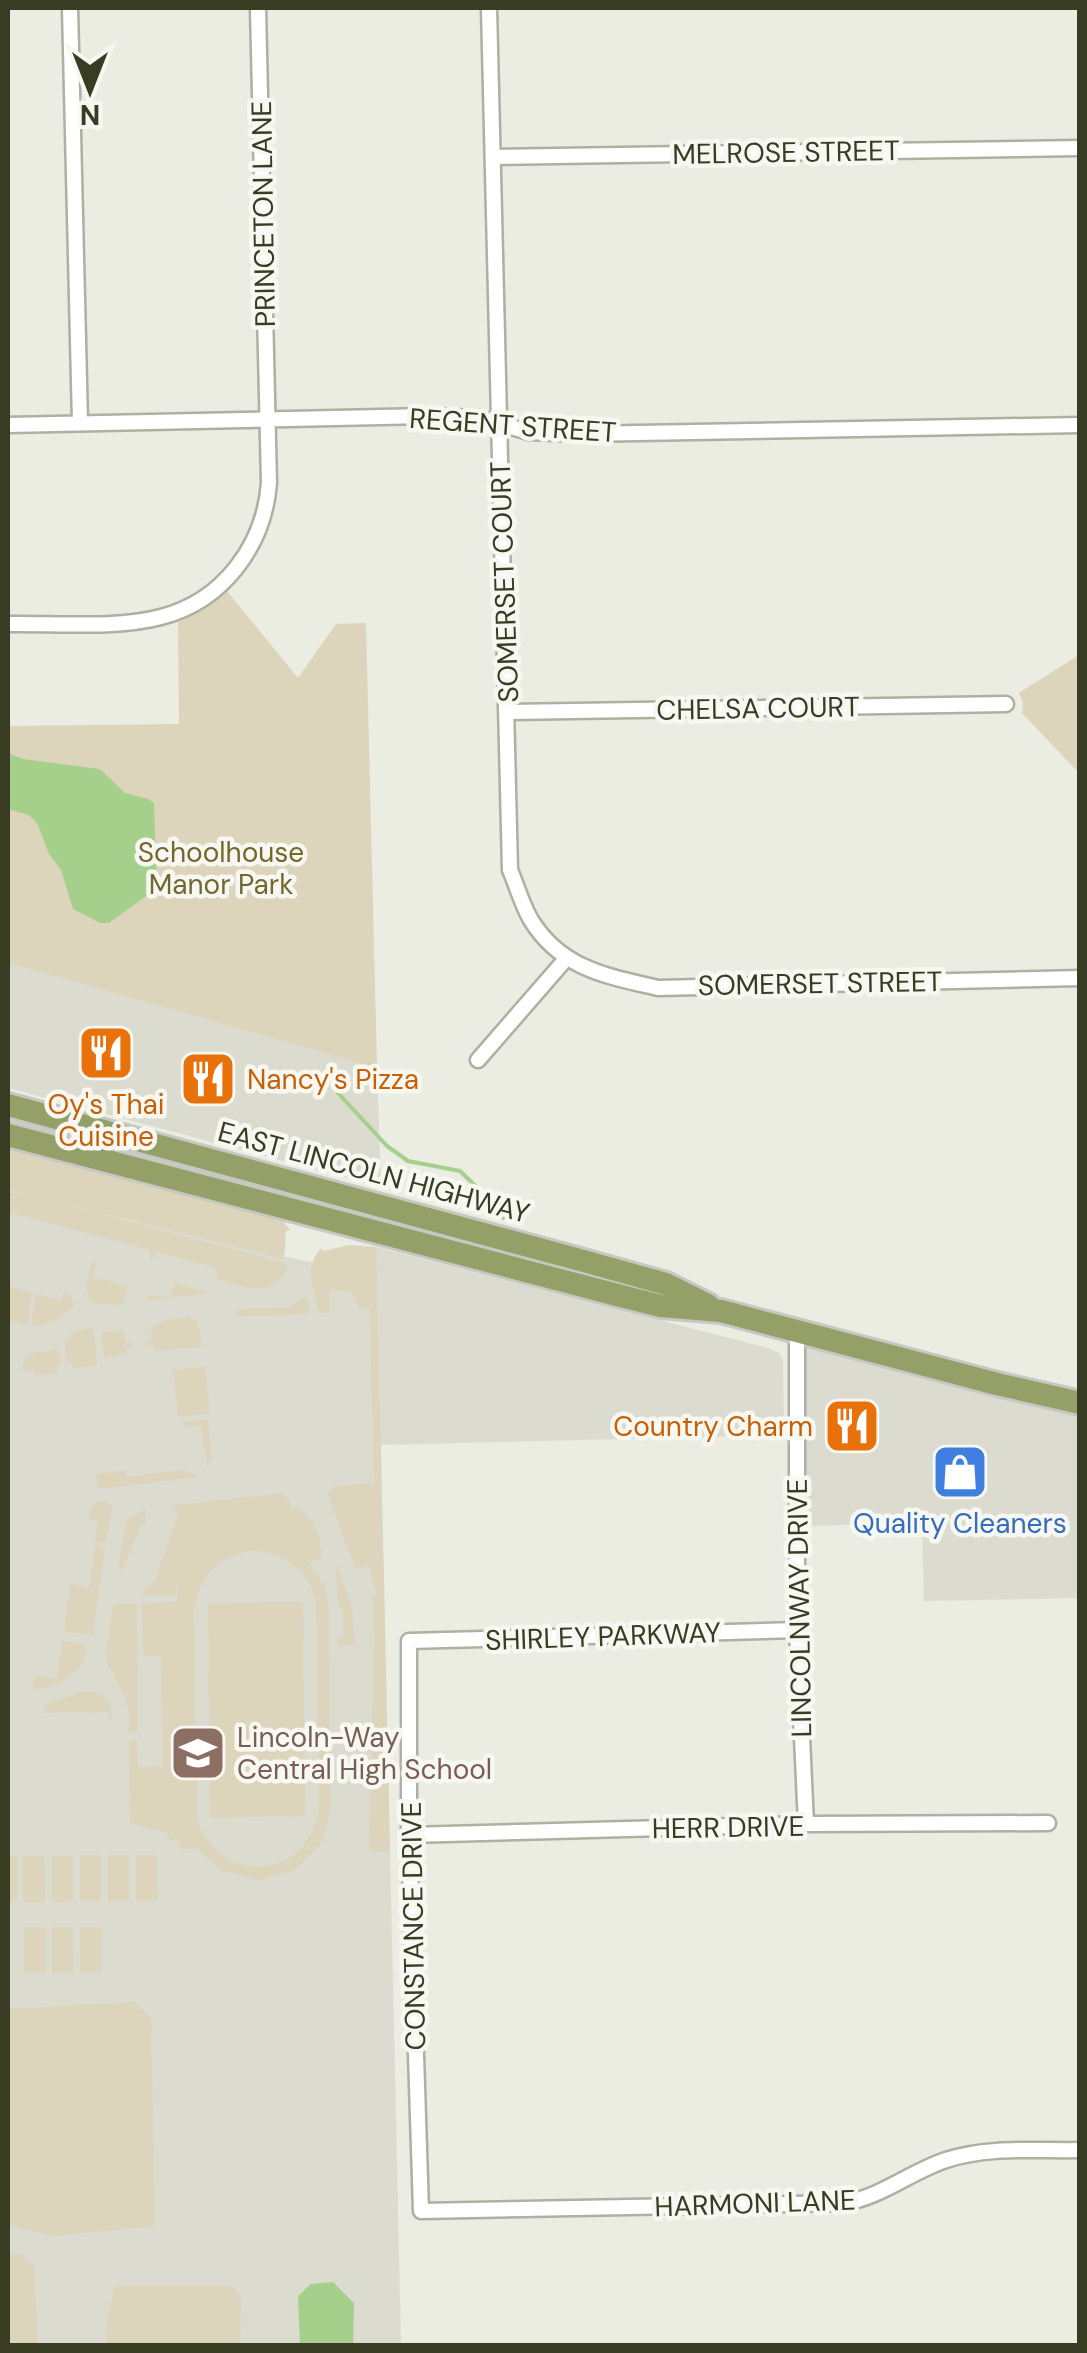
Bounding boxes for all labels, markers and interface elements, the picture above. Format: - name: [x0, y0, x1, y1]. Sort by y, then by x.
- north arrow: [40, 40, 140, 140]
- text: N: [80, 96, 100, 133]
- street label: PRINCETON LANE: [243, 101, 284, 327]
- street label: MELROSE STREET: [672, 132, 900, 173]
- street label: REGENT STREET: [408, 400, 618, 451]
- street label: SOMERSET COURT: [482, 461, 527, 703]
- street label: CHELSA COURT: [656, 688, 860, 729]
- park label: Schoolhouse Manor Park: [138, 834, 304, 903]
- street label: SOMERSET STREET: [697, 963, 943, 1004]
- restaurant icon: Oy's Thai Cuisine: [76, 1023, 136, 1083]
- restaurant icon: Nancy's Pizza: [178, 1049, 238, 1109]
- place label: Nancy's Pizza: [247, 1061, 419, 1098]
- place label: Oy's Thai Cuisine: [48, 1086, 164, 1155]
- street label: EAST LINCOLN HIGHWAY: [214, 1113, 534, 1232]
- restaurant icon: Country Charm: [822, 1396, 882, 1456]
- place label: Country Charm: [613, 1408, 813, 1445]
- shop icon: Quality Cleaners: [930, 1442, 990, 1502]
- street label: LINCOLNWAY DRIVE: [779, 1478, 820, 1738]
- place label: Quality Cleaners: [853, 1505, 1067, 1542]
- street label: SHIRLEY PARKWAY: [484, 1614, 722, 1659]
- place label: Lincoln-Way Central High School: [237, 1719, 492, 1788]
- school or university icon: Lincoln-Way Central High School: [168, 1723, 228, 1783]
- street label: CONSTANCE DRIVE: [393, 1801, 434, 2051]
- street label: HERR DRIVE: [651, 1808, 805, 1847]
- street label: HARMONI LANE: [654, 2181, 856, 2226]

